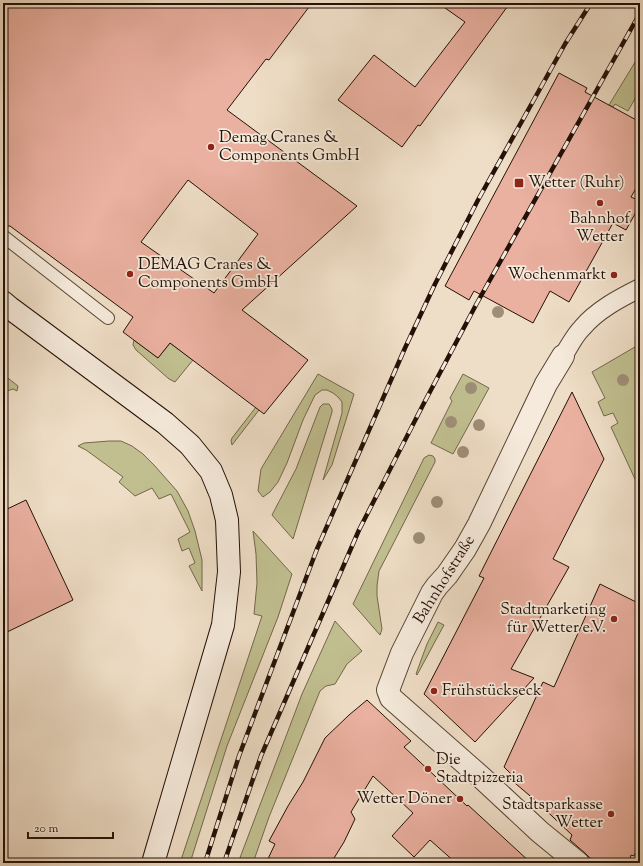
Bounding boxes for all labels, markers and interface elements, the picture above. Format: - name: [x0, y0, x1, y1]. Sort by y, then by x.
- place label: Demag Cranes & Components GmbH: [219, 127, 360, 168]
- marker: Demag Cranes & Components GmbH: [206, 142, 216, 152]
- place label: Wetter (Ruhr): [528, 172, 624, 195]
- marker: Wetter (Ruhr): [513, 177, 525, 189]
- marker: Bahnhof Wetter: [595, 198, 605, 208]
- place label: Bahnhof Wetter: [570, 208, 631, 249]
- place label: DEMAG Cranes & Components GmbH: [138, 254, 279, 295]
- place label: Wochenmarkt: [507, 264, 607, 287]
- marker: DEMAG Cranes & Components GmbH: [125, 269, 135, 279]
- marker: Wochenmarkt: [609, 270, 619, 280]
- street label: Bahnhofstraße: [409, 531, 481, 629]
- place label: Stadtmarketing für Wetter e.V.: [500, 599, 606, 640]
- marker: Stadtmarketing für Wetter e.V.: [609, 614, 619, 624]
- place label: Frühstückseck: [442, 680, 542, 703]
- marker: Frühstückseck: [429, 686, 439, 696]
- place label: Die Stadtpizzeria: [436, 749, 524, 790]
- marker: Die Stadtpizzeria: [423, 764, 433, 774]
- place label: Wetter Döner: [356, 788, 452, 811]
- marker: Wetter Döner: [455, 794, 465, 804]
- place label: Stadtsparkasse Wetter: [502, 794, 603, 835]
- marker: Stadtsparkasse Wetter: [606, 809, 616, 819]
- scale bar: [28, 814, 113, 840]
- text: 20 m: [34, 820, 59, 838]

